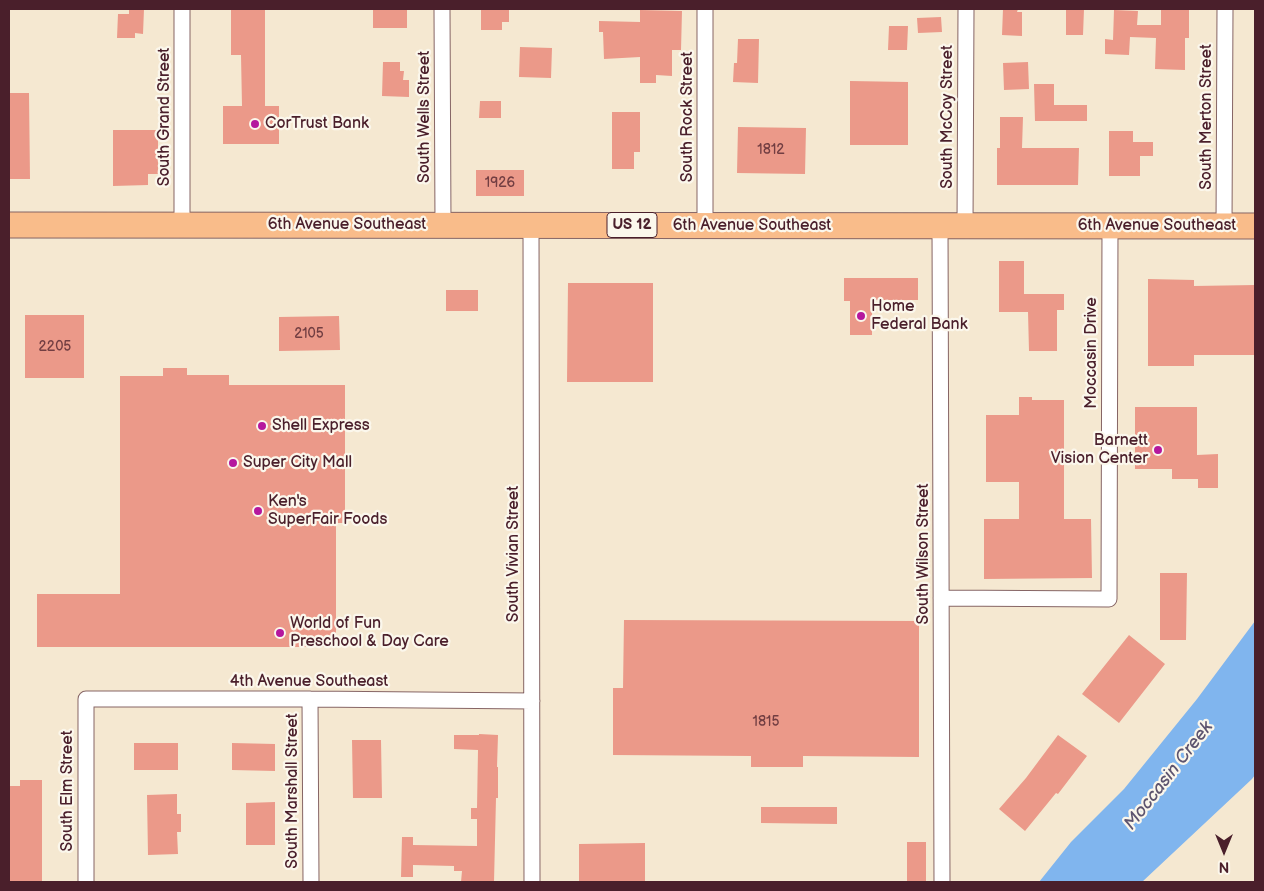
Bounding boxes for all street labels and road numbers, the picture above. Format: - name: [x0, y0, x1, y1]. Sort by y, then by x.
- street label: South Merton Street: [1197, 44, 1217, 190]
- street label: South McCoy Street: [938, 45, 958, 189]
- street label: South Grand Street: [155, 48, 175, 186]
- street label: South Wells Street: [415, 51, 435, 183]
- street label: South Rock Street: [678, 52, 698, 182]
- road number: US 12: [607, 212, 657, 238]
- street label: 6th Avenue Southeast: [268, 215, 426, 235]
- street label: 6th Avenue Southeast: [673, 216, 831, 236]
- street label: 6th Avenue Southeast: [1078, 216, 1236, 236]
- street label: Moccasin Drive: [1082, 297, 1102, 409]
- street label: South Wilson Street: [914, 483, 934, 625]
- street label: South Vivian Street: [504, 486, 524, 622]
- street label: 4th Avenue Southeast: [230, 672, 388, 692]
- street label: South Marshall Street: [283, 713, 303, 869]
- street label: South Elm Street: [58, 730, 78, 852]

